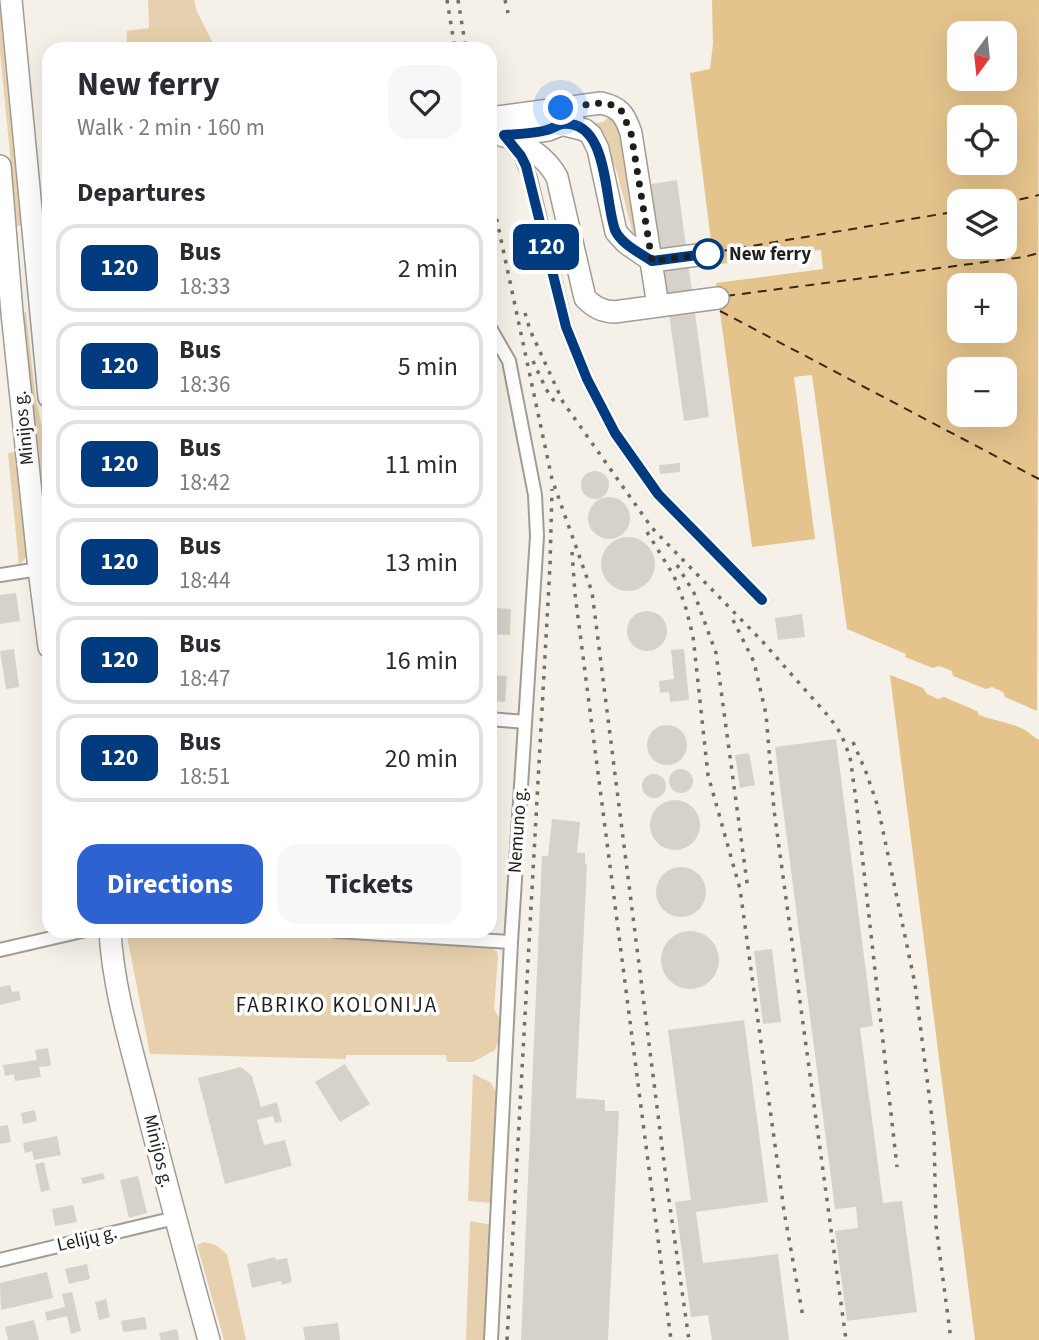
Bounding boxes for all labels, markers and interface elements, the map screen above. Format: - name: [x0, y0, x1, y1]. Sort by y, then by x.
- north arrow: [947, 21, 1017, 91]
- map controls: [947, 21, 1017, 427]
- text: New ferry: [77, 61, 220, 108]
- button: heart: [388, 65, 462, 139]
- your location: [543, 90, 578, 125]
- button: locate: [947, 105, 1017, 175]
- text: Walk · 2 min · 160 m: [77, 111, 265, 144]
- text: Departures: [77, 174, 205, 211]
- button: layers: [947, 189, 1017, 259]
- line badge: 120: [506, 224, 586, 270]
- text: 120: [527, 229, 565, 264]
- text: Bus: [179, 233, 221, 270]
- marker: New ferry: [693, 239, 723, 269]
- place label: New ferry: [729, 241, 811, 268]
- text: 120: [100, 250, 139, 285]
- text: 2 min: [398, 250, 458, 287]
- text: 18:33: [179, 270, 230, 303]
- button: +: [947, 273, 1017, 343]
- text: Bus: [179, 331, 221, 368]
- text: 120: [100, 348, 139, 383]
- text: 5 min: [398, 348, 458, 385]
- button: −: [947, 357, 1017, 427]
- text: 18:36: [179, 368, 230, 401]
- street label: Minijos g.: [7, 390, 41, 466]
- text: Bus: [179, 429, 221, 466]
- text: 120: [100, 446, 139, 481]
- text: 11 min: [385, 446, 458, 483]
- text: 18:42: [179, 466, 230, 499]
- text: Bus: [179, 527, 221, 564]
- text: 120: [100, 544, 139, 579]
- text: 13 min: [385, 544, 458, 581]
- text: 18:44: [179, 564, 230, 597]
- text: Bus: [179, 625, 221, 662]
- text: 120: [100, 642, 139, 677]
- text: 16 min: [385, 642, 458, 679]
- text: 18:47: [179, 662, 230, 695]
- text: Bus: [179, 723, 221, 760]
- text: 120: [100, 740, 139, 775]
- text: 20 min: [385, 740, 458, 777]
- text: 18:51: [179, 760, 230, 793]
- street label: Nemuno g.: [502, 786, 534, 874]
- button: Directions: [77, 844, 263, 924]
- button: Tickets: [277, 844, 462, 924]
- district label: FABRIKO KOLONIJA: [236, 990, 438, 1020]
- street label: Minijos g.: [136, 1112, 180, 1190]
- street label: Lelijų g.: [54, 1219, 120, 1259]

